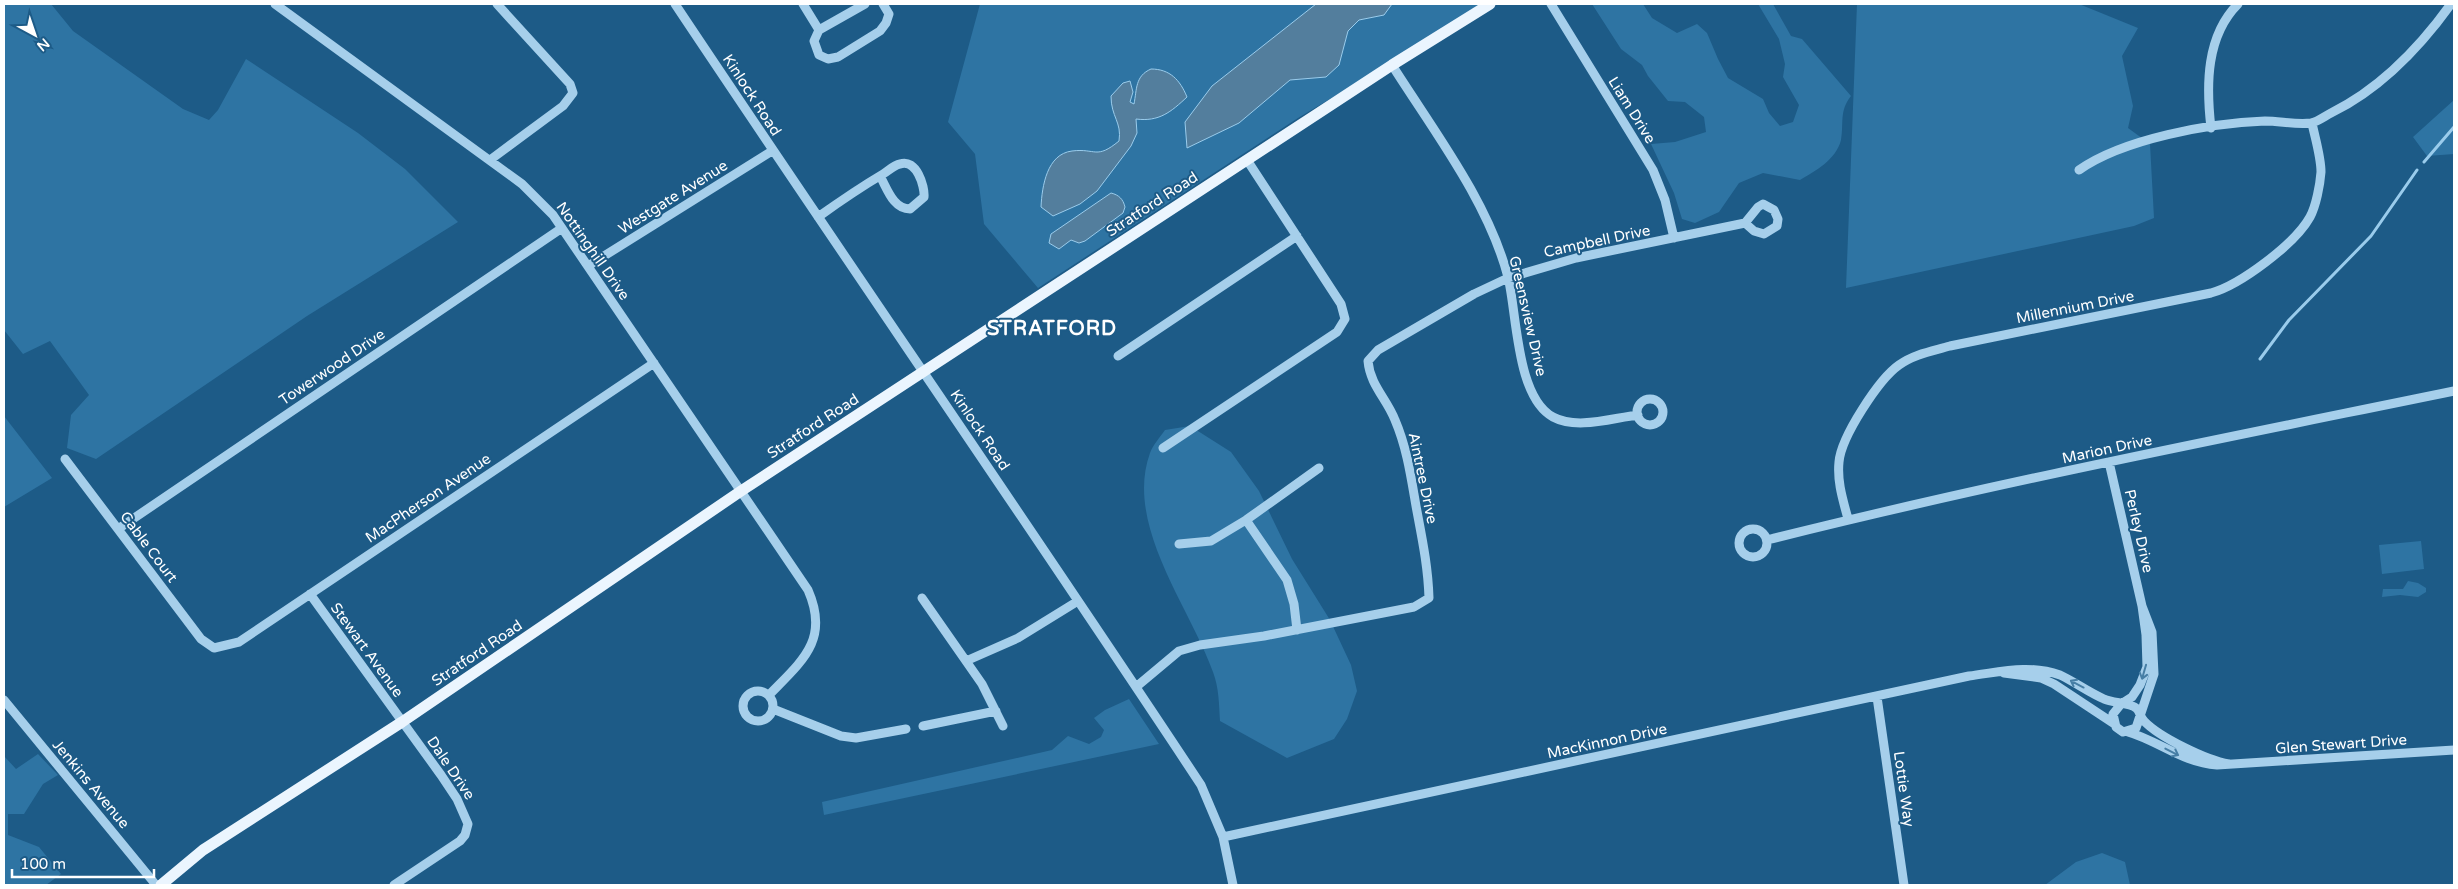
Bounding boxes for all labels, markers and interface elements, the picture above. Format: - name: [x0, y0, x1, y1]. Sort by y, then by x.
- north arrow: [10, 10, 60, 60]
- text: N: [33, 34, 53, 55]
- street label: Kinlock Road: [719, 51, 785, 139]
- street label: Liam Drive: [1604, 73, 1660, 147]
- street label: Westgate Avenue: [615, 156, 731, 238]
- street label: Stratford Road: [1103, 168, 1201, 240]
- street label: Nottinghill Drive: [552, 198, 634, 304]
- street label: Campbell Drive: [1542, 221, 1652, 261]
- street label: Greensview Drive: [1505, 254, 1551, 378]
- street label: Millennium Drive: [2014, 287, 2136, 327]
- district label: STRATFORD: [987, 317, 1117, 341]
- street label: Towerwood Drive: [276, 325, 388, 409]
- street label: Kinlock Road: [946, 386, 1014, 474]
- street label: Stratford Road: [764, 390, 862, 462]
- street label: Aintree Drive: [1405, 431, 1441, 525]
- street label: Marion Drive: [2060, 431, 2154, 467]
- street label: MacPherson Avenue: [362, 449, 494, 547]
- street label: Perley Drive: [2121, 487, 2157, 575]
- street label: Cable Court: [116, 508, 182, 586]
- street label: Stewart Avenue: [327, 599, 407, 701]
- street label: Stratford Road: [428, 616, 526, 690]
- one-way arrow: [2139, 664, 2149, 680]
- one-way arrow: [2069, 679, 2084, 689]
- street label: MacKinnon Drive: [1545, 720, 1669, 762]
- street label: Glen Stewart Drive: [2274, 730, 2408, 758]
- street label: Dale Drive: [423, 733, 479, 803]
- street label: Jenkins Avenue: [49, 736, 133, 832]
- one-way arrow: [2164, 748, 2179, 757]
- street label: Lottie Way: [1890, 750, 1918, 828]
- scale bar: [12, 846, 155, 878]
- text: 100 m: [20, 855, 66, 873]

